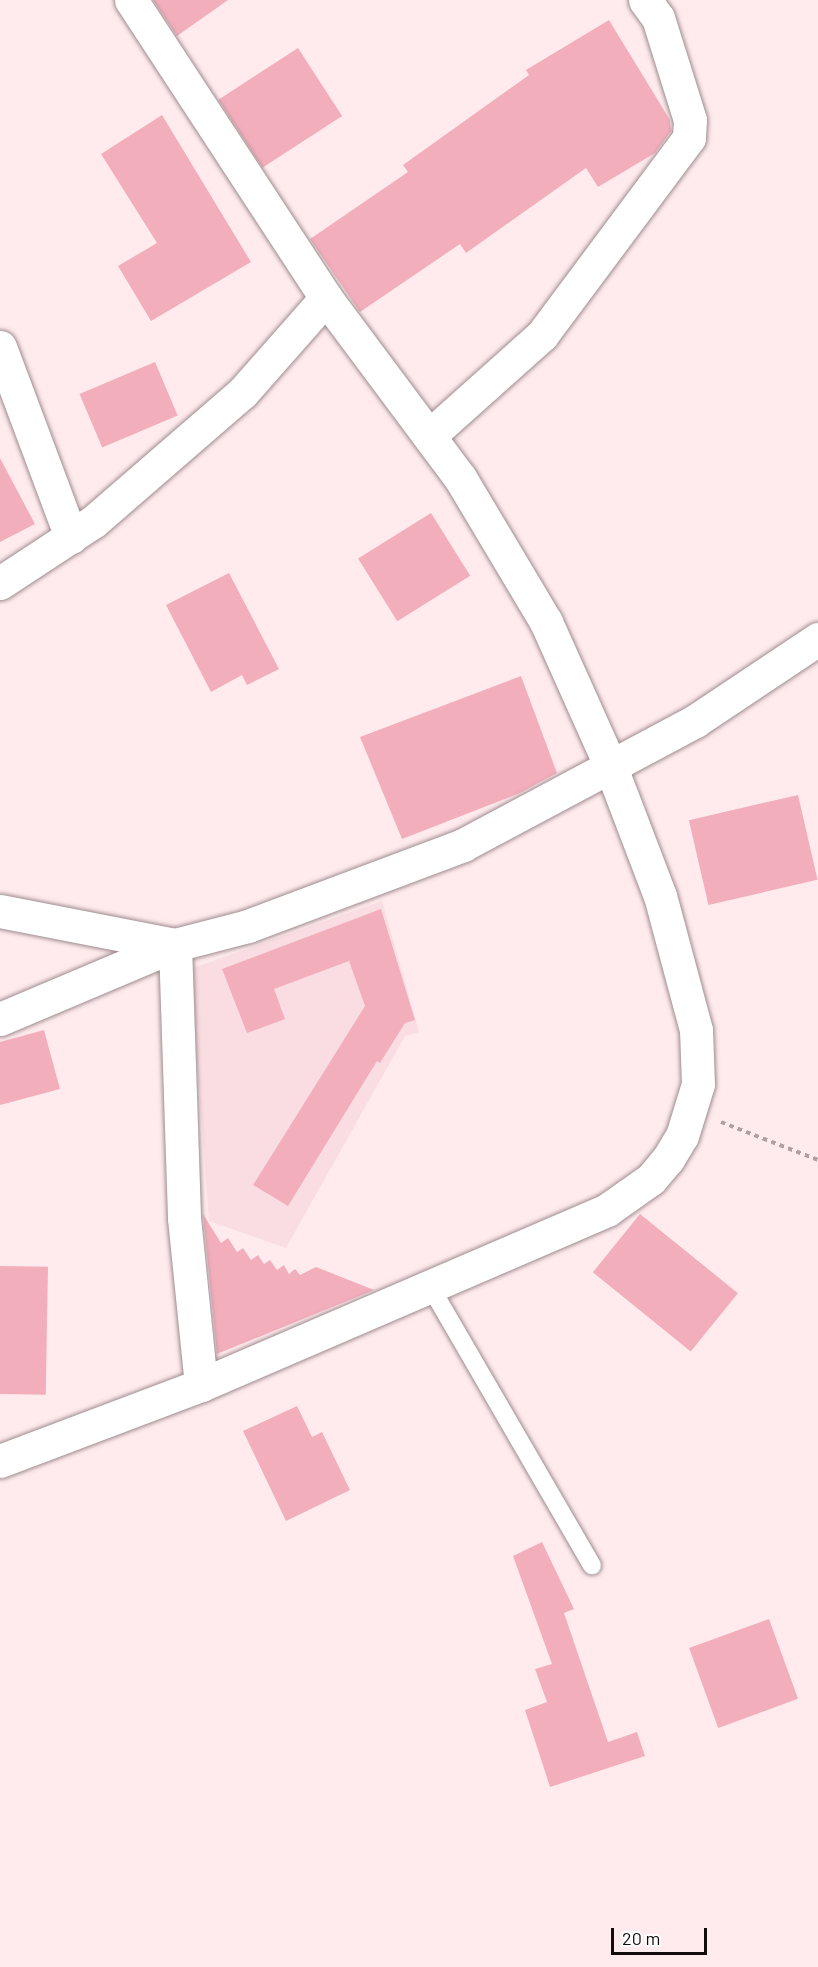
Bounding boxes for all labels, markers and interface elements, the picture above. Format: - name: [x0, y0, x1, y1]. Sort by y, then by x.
- scale bar: [614, 1916, 710, 1954]
- text: 20 m: [622, 1927, 660, 1949]

